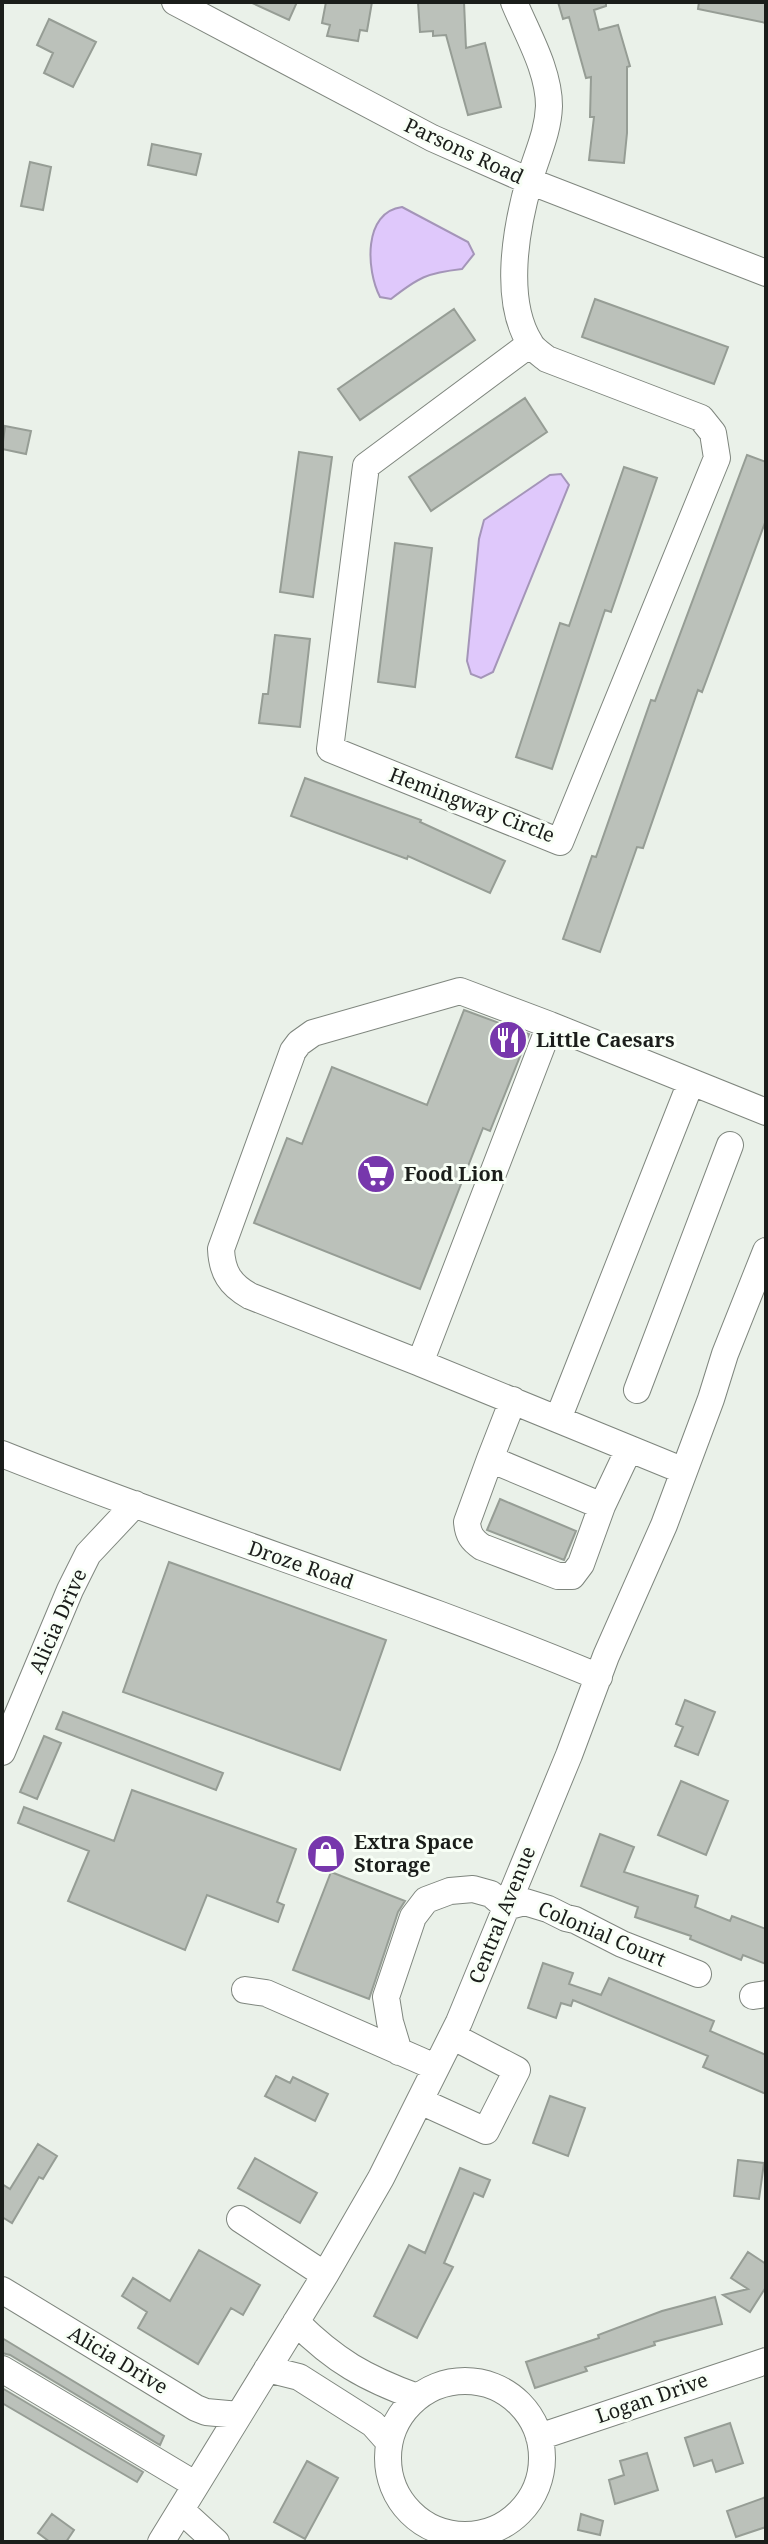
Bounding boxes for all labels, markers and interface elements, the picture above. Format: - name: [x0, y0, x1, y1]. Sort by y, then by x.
- street label: Parsons Road: [400, 111, 528, 190]
- street label: Hemingway Circle: [386, 761, 559, 848]
- restaurant icon: Little Caesars: [487, 1019, 529, 1061]
- place label: Little Caesars: [536, 1026, 675, 1053]
- supermarket icon: Food Lion: [355, 1153, 397, 1195]
- place label: Food Lion: [404, 1160, 504, 1187]
- street label: Droze Road: [245, 1534, 357, 1595]
- street label: Alicia Drive: [22, 1564, 93, 1677]
- place label: Extra Space Storage: [354, 1828, 474, 1878]
- shop icon: Extra Space Storage: [305, 1833, 347, 1875]
- street label: Central Avenue: [462, 1842, 541, 1988]
- street label: Colonial Court: [534, 1894, 670, 1973]
- street label: Alicia Drive: [63, 2319, 173, 2400]
- street label: Logan Drive: [592, 2366, 711, 2429]

